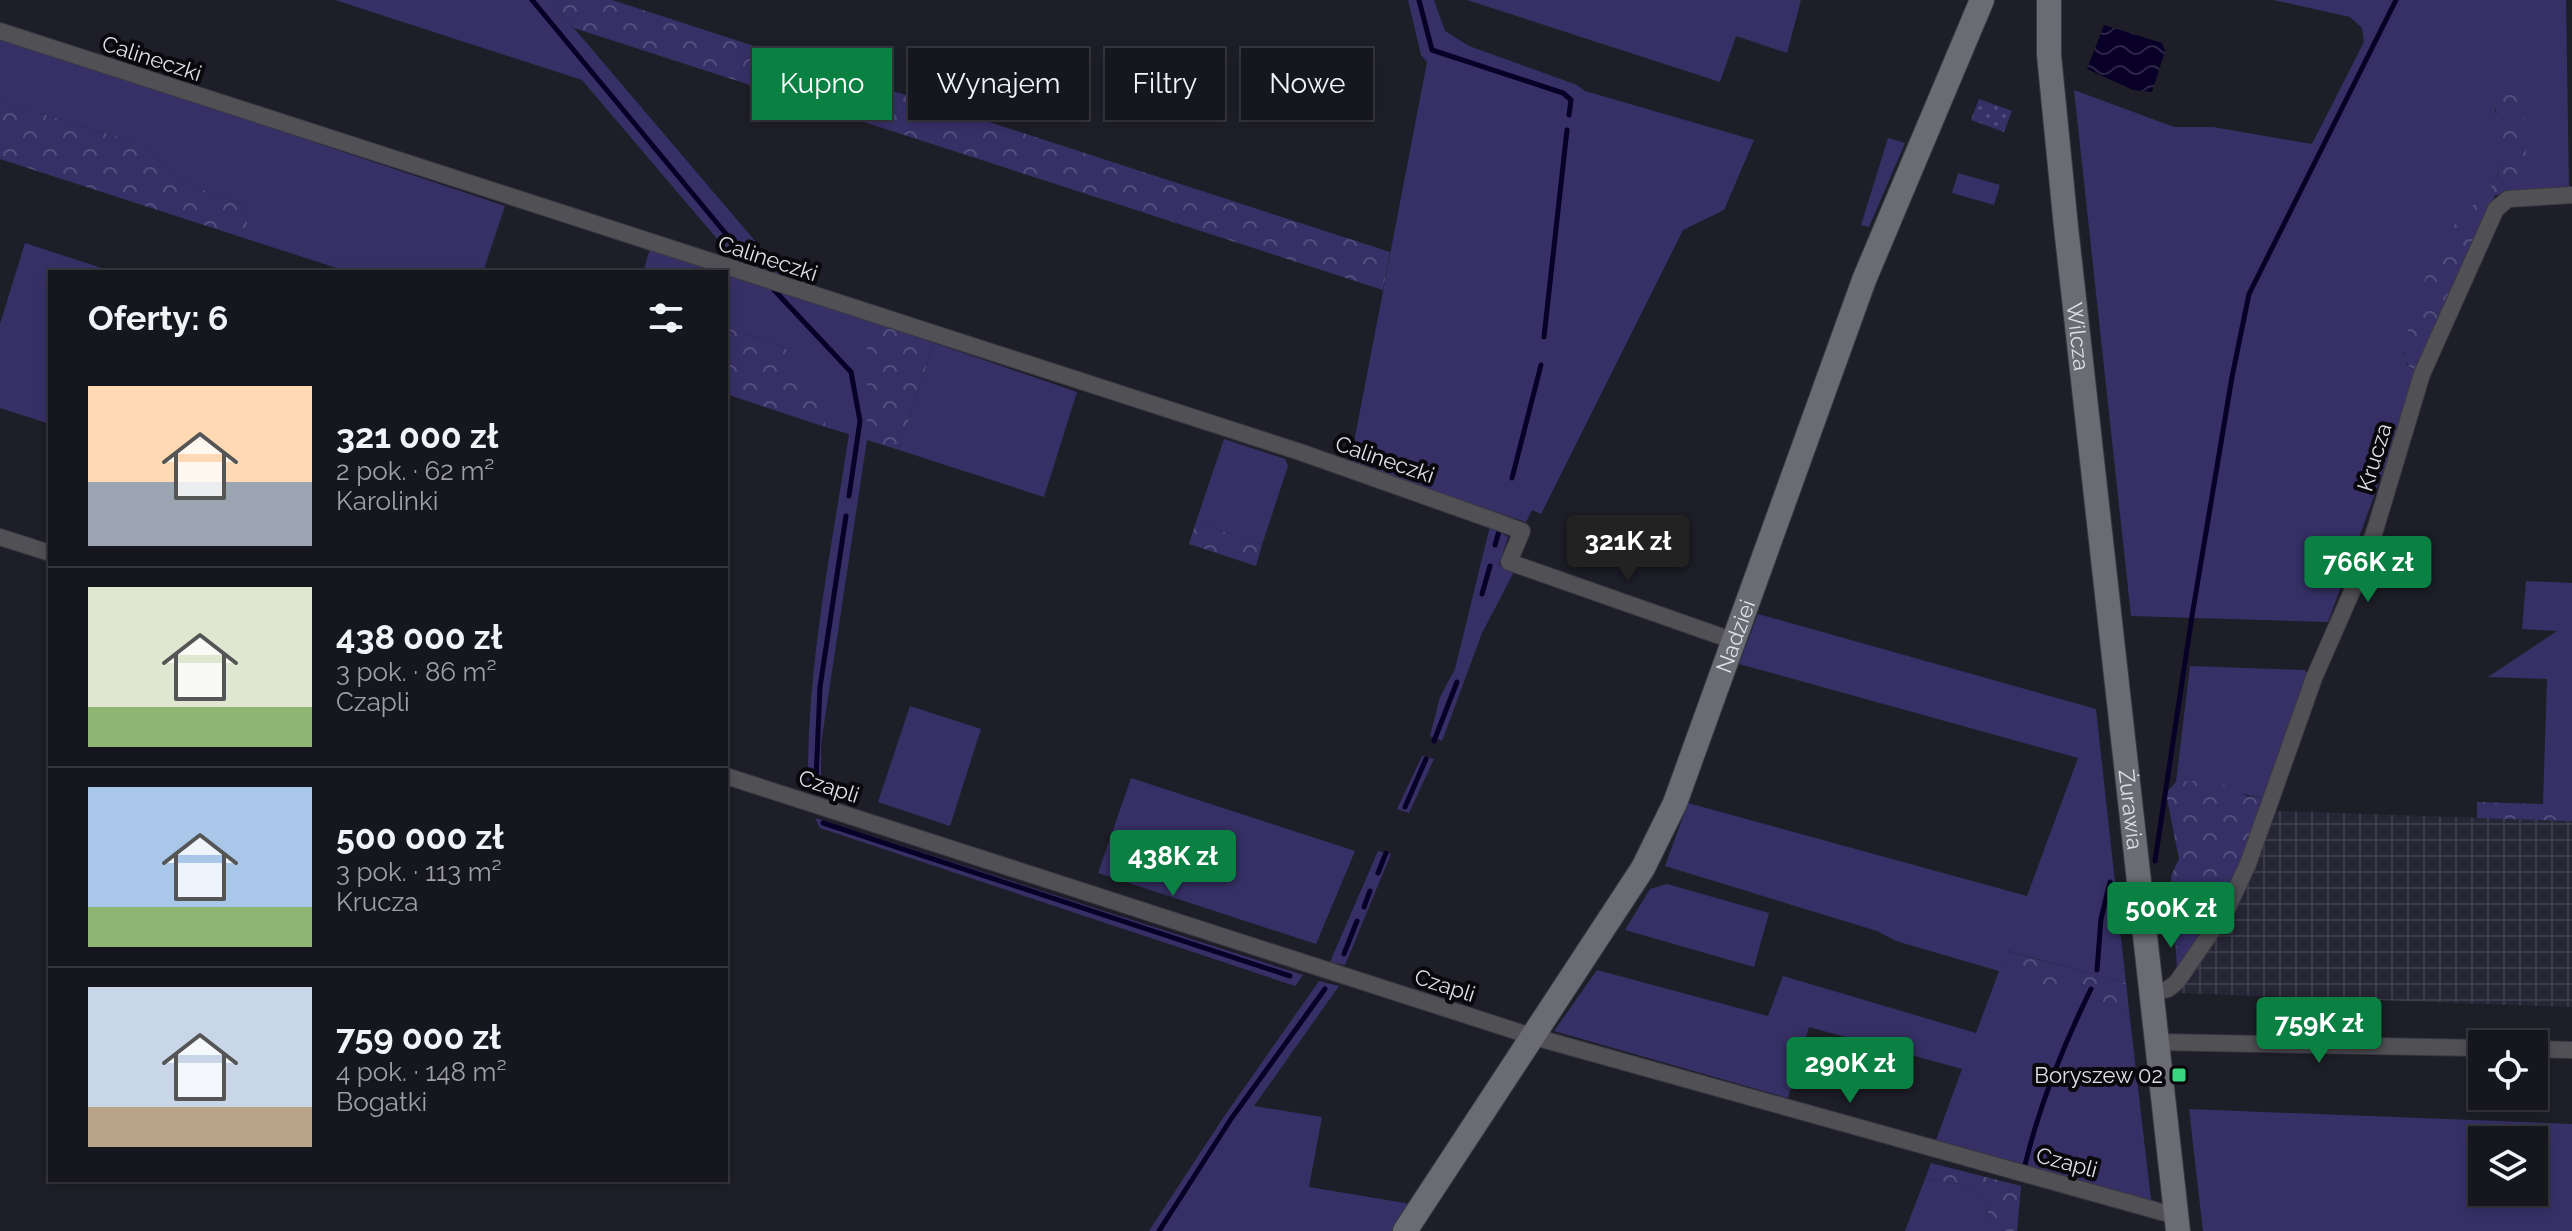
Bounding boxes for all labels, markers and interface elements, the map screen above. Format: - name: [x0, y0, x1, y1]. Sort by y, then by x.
- street label: Calineczki: [99, 30, 205, 86]
- chip: Kupno: [752, 48, 892, 120]
- chip: Wynajem: [908, 48, 1089, 120]
- chip: Filtry: [1105, 48, 1225, 120]
- chip: Nowe: [1241, 48, 1373, 120]
- street label: Calineczki: [715, 230, 821, 286]
- icon: filters: [644, 296, 688, 340]
- text: Oferty: 6: [88, 298, 228, 338]
- street label: Wilcza: [2061, 301, 2095, 372]
- text: 321 000 zł: [336, 416, 498, 456]
- icon: home: [152, 418, 248, 514]
- street label: Krucza: [2351, 420, 2397, 494]
- street label: Calineczki: [1332, 430, 1438, 488]
- text: 2 pok. · 62 m²: [336, 456, 494, 486]
- text: Karolinki: [336, 486, 438, 516]
- pin: 321K zł: [1554, 515, 1702, 583]
- text: 321K zł: [1584, 526, 1672, 556]
- pin: 766K zł: [2294, 536, 2442, 604]
- text: 766K zł: [2322, 547, 2414, 577]
- street label: Nadziei: [1710, 596, 1760, 676]
- text: 438 000 zł: [336, 617, 502, 657]
- icon: home: [152, 619, 248, 715]
- text: 3 pok. · 86 m²: [336, 657, 497, 687]
- text: Czapli: [336, 687, 410, 717]
- street label: Czapli: [795, 764, 863, 808]
- street label: Żurawia: [2114, 768, 2148, 851]
- text: 500 000 zł: [336, 817, 504, 857]
- icon: home: [152, 819, 248, 915]
- pin: 438K zł: [1099, 830, 1247, 898]
- text: 438K zł: [1128, 841, 1218, 871]
- text: 3 pok. · 113 m²: [336, 857, 502, 887]
- pin: 500K zł: [2097, 882, 2245, 950]
- text: Krucza: [336, 887, 419, 917]
- text: 500K zł: [2125, 893, 2217, 923]
- street label: Czapli: [1411, 963, 1479, 1007]
- pin: 759K zł: [2245, 997, 2393, 1065]
- text: 759K zł: [2274, 1008, 2364, 1038]
- text: 759 000 zł: [336, 1017, 501, 1057]
- icon: home: [152, 1019, 248, 1115]
- map controls: [2468, 1030, 2548, 1206]
- button: locate: [2468, 1030, 2548, 1110]
- pin: 290K zł: [1776, 1037, 1924, 1105]
- text: 290K zł: [1804, 1048, 1896, 1078]
- text: 4 pok. · 148 m²: [336, 1057, 507, 1087]
- place label: Boryszew 02: [2034, 1062, 2163, 1088]
- marker: Boryszew 02: [2170, 1066, 2188, 1084]
- text: Bogatki: [336, 1087, 427, 1117]
- button: layers: [2468, 1126, 2548, 1206]
- street label: Czapli: [2034, 1141, 2100, 1183]

